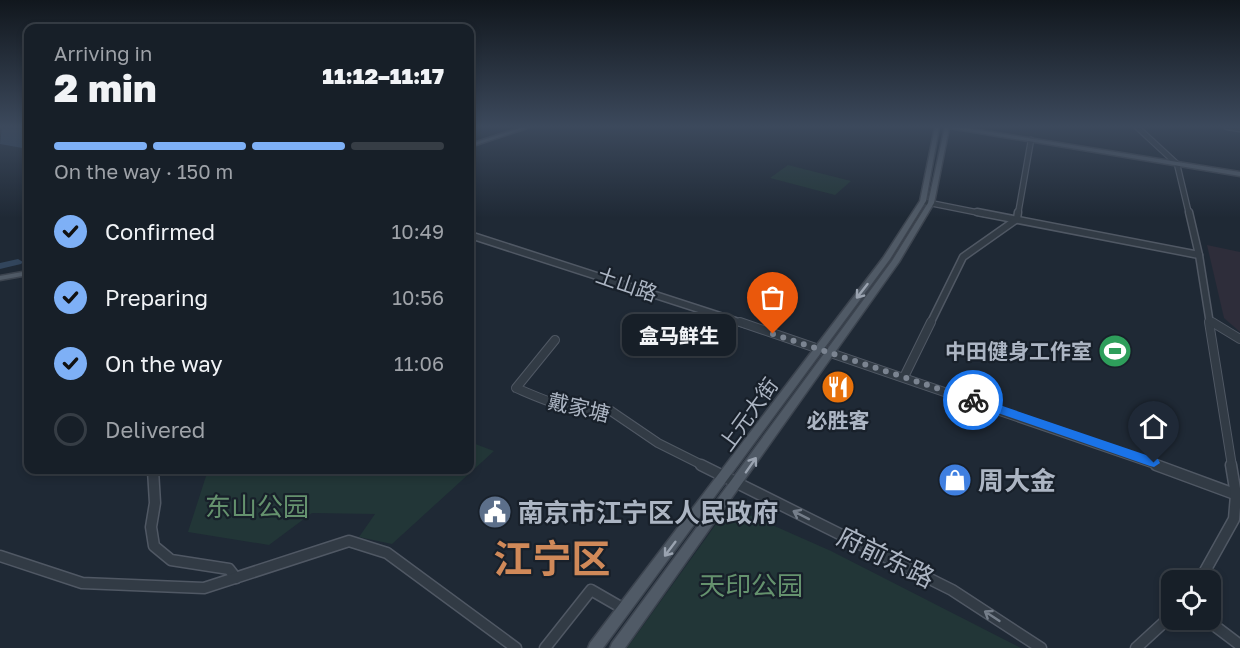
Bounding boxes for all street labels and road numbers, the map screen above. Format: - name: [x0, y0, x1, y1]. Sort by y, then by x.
- street label: 土山路: [593, 261, 661, 307]
- street label: 上元大街: [713, 372, 783, 456]
- street label: 戴家塘: [545, 387, 613, 427]
- street label: 府前东路: [832, 520, 940, 594]

